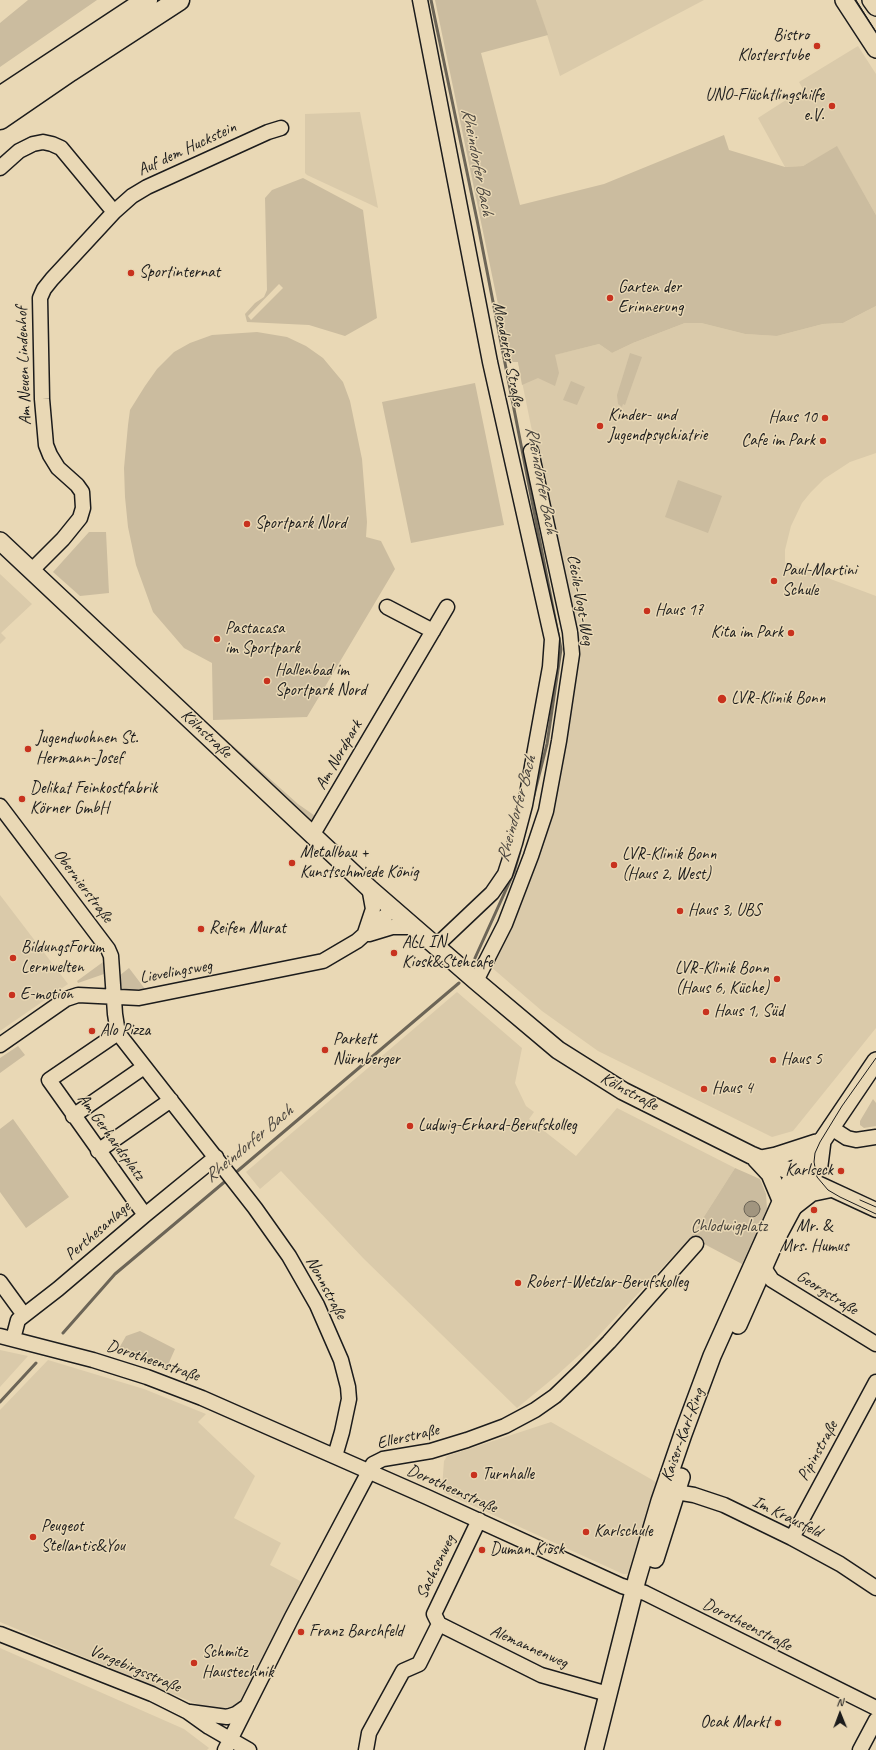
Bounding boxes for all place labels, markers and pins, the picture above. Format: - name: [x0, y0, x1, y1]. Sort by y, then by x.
- place label: Bistro Klosterstube: [738, 26, 809, 66]
- marker: Bistro Klosterstube: [812, 41, 822, 51]
- place label: UNO-Flüchtlingshilfe e.V.: [705, 86, 824, 126]
- marker: UNO-Flüchtlingshilfe e.V.: [827, 101, 837, 111]
- place label: Sportinternat: [139, 263, 220, 283]
- marker: Sportinternat: [126, 268, 136, 278]
- place label: Garten der Erinnerung: [618, 278, 683, 318]
- marker: Garten der Erinnerung: [605, 293, 615, 303]
- place label: Kinder- und Jugendpsychiatrie: [608, 406, 707, 446]
- place label: Haus 10: [768, 408, 817, 428]
- marker: Haus 10: [820, 413, 830, 423]
- marker: Kinder- und Jugendpsychiatrie: [595, 421, 605, 431]
- place label: Cafe im Park: [741, 431, 815, 451]
- marker: Cafe im Park: [818, 436, 828, 446]
- place label: Sportpark Nord: [255, 514, 346, 534]
- marker: Sportpark Nord: [242, 519, 252, 529]
- place label: Paul-Martini Schule: [782, 561, 857, 601]
- marker: Paul-Martini Schule: [769, 576, 779, 586]
- place label: Haus 17: [655, 601, 704, 621]
- marker: Haus 17: [642, 606, 652, 616]
- place label: Pastacasa im Sportpark: [225, 619, 300, 659]
- place label: Kita im Park: [711, 623, 783, 643]
- marker: Kita im Park: [786, 628, 796, 638]
- marker: Pastacasa im Sportpark: [212, 634, 222, 644]
- place label: Hallenbad im Sportpark Nord: [275, 661, 366, 701]
- marker: Hallenbad im Sportpark Nord: [262, 676, 272, 686]
- place label: LVR-Klinik Bonn: [731, 689, 825, 709]
- marker: LVR-Klinik Bonn: [716, 693, 728, 705]
- place label: Jugendwohnen St. Hermann-Josef: [36, 729, 138, 769]
- marker: Jugendwohnen St. Hermann-Josef: [23, 744, 33, 754]
- place label: Delikat Feinkostfabrik Körner GmbH: [30, 779, 157, 819]
- marker: Delikat Feinkostfabrik Körner GmbH: [17, 794, 27, 804]
- place label: Metallbau + Kunstschmiede König: [300, 843, 418, 883]
- place label: LVR-Klinik Bonn (Haus 2, West): [622, 845, 716, 885]
- marker: Metallbau + Kunstschmiede König: [287, 858, 297, 868]
- marker: LVR-Klinik Bonn (Haus 2, West): [609, 860, 619, 870]
- place label: Haus 3, UBS: [688, 901, 761, 921]
- marker: Haus 3, UBS: [675, 906, 685, 916]
- place label: Reifen Murat: [209, 919, 286, 939]
- marker: Reifen Murat: [196, 924, 206, 934]
- place label: ALL IN Kiosk&Stehcafe: [402, 933, 493, 973]
- place label: BildungsForum Lernwelten: [21, 938, 104, 978]
- marker: ALL IN Kiosk&Stehcafe: [389, 948, 399, 958]
- marker: BildungsForum Lernwelten: [8, 953, 18, 963]
- place label: LVR-Klinik Bonn (Haus 6, Küche): [675, 959, 769, 999]
- marker: LVR-Klinik Bonn (Haus 6, Küche): [772, 974, 782, 984]
- place label: E-motion: [20, 985, 73, 1005]
- marker: E-motion: [7, 990, 17, 1000]
- place label: Haus 1, Süd: [714, 1002, 784, 1022]
- marker: Haus 1, Süd: [701, 1007, 711, 1017]
- place label: Alo Pizza: [100, 1021, 150, 1041]
- marker: Alo Pizza: [87, 1026, 97, 1036]
- place label: Parkett Nürnberger: [333, 1030, 400, 1070]
- marker: Parkett Nürnberger: [320, 1045, 330, 1055]
- place label: Haus 5: [781, 1050, 822, 1070]
- marker: Haus 5: [768, 1055, 778, 1065]
- place label: Haus 4: [712, 1079, 753, 1099]
- marker: Haus 4: [699, 1084, 709, 1094]
- place label: Ludwig-Erhard-Berufskolleg: [418, 1116, 577, 1136]
- marker: Ludwig-Erhard-Berufskolleg: [405, 1121, 415, 1131]
- place label: Karlseck: [785, 1161, 833, 1181]
- marker: Karlseck: [836, 1166, 846, 1176]
- marker: Mr. & Mrs. Humus: [809, 1205, 819, 1215]
- place label: Mr. & Mrs. Humus: [779, 1217, 849, 1257]
- place label: Robert-Wetzlar-Berufskolleg: [526, 1273, 688, 1293]
- marker: Robert-Wetzlar-Berufskolleg: [513, 1278, 523, 1288]
- place label: Turnhalle: [482, 1465, 534, 1485]
- marker: Turnhalle: [469, 1470, 479, 1480]
- place label: Peugeot Stellantis&You: [41, 1517, 125, 1557]
- place label: Karlschule: [594, 1522, 652, 1542]
- marker: Karlschule: [581, 1527, 591, 1537]
- marker: Peugeot Stellantis&You: [28, 1532, 38, 1542]
- place label: Duman Kiosk: [490, 1540, 564, 1560]
- marker: Duman Kiosk: [477, 1545, 487, 1555]
- place label: Franz Barchfeld: [309, 1622, 403, 1642]
- marker: Franz Barchfeld: [296, 1627, 306, 1637]
- place label: Schmitz Haustechnik: [202, 1643, 274, 1683]
- marker: Schmitz Haustechnik: [189, 1658, 199, 1668]
- place label: Ocak Markt: [700, 1713, 770, 1733]
- marker: Ocak Markt: [773, 1718, 783, 1728]

